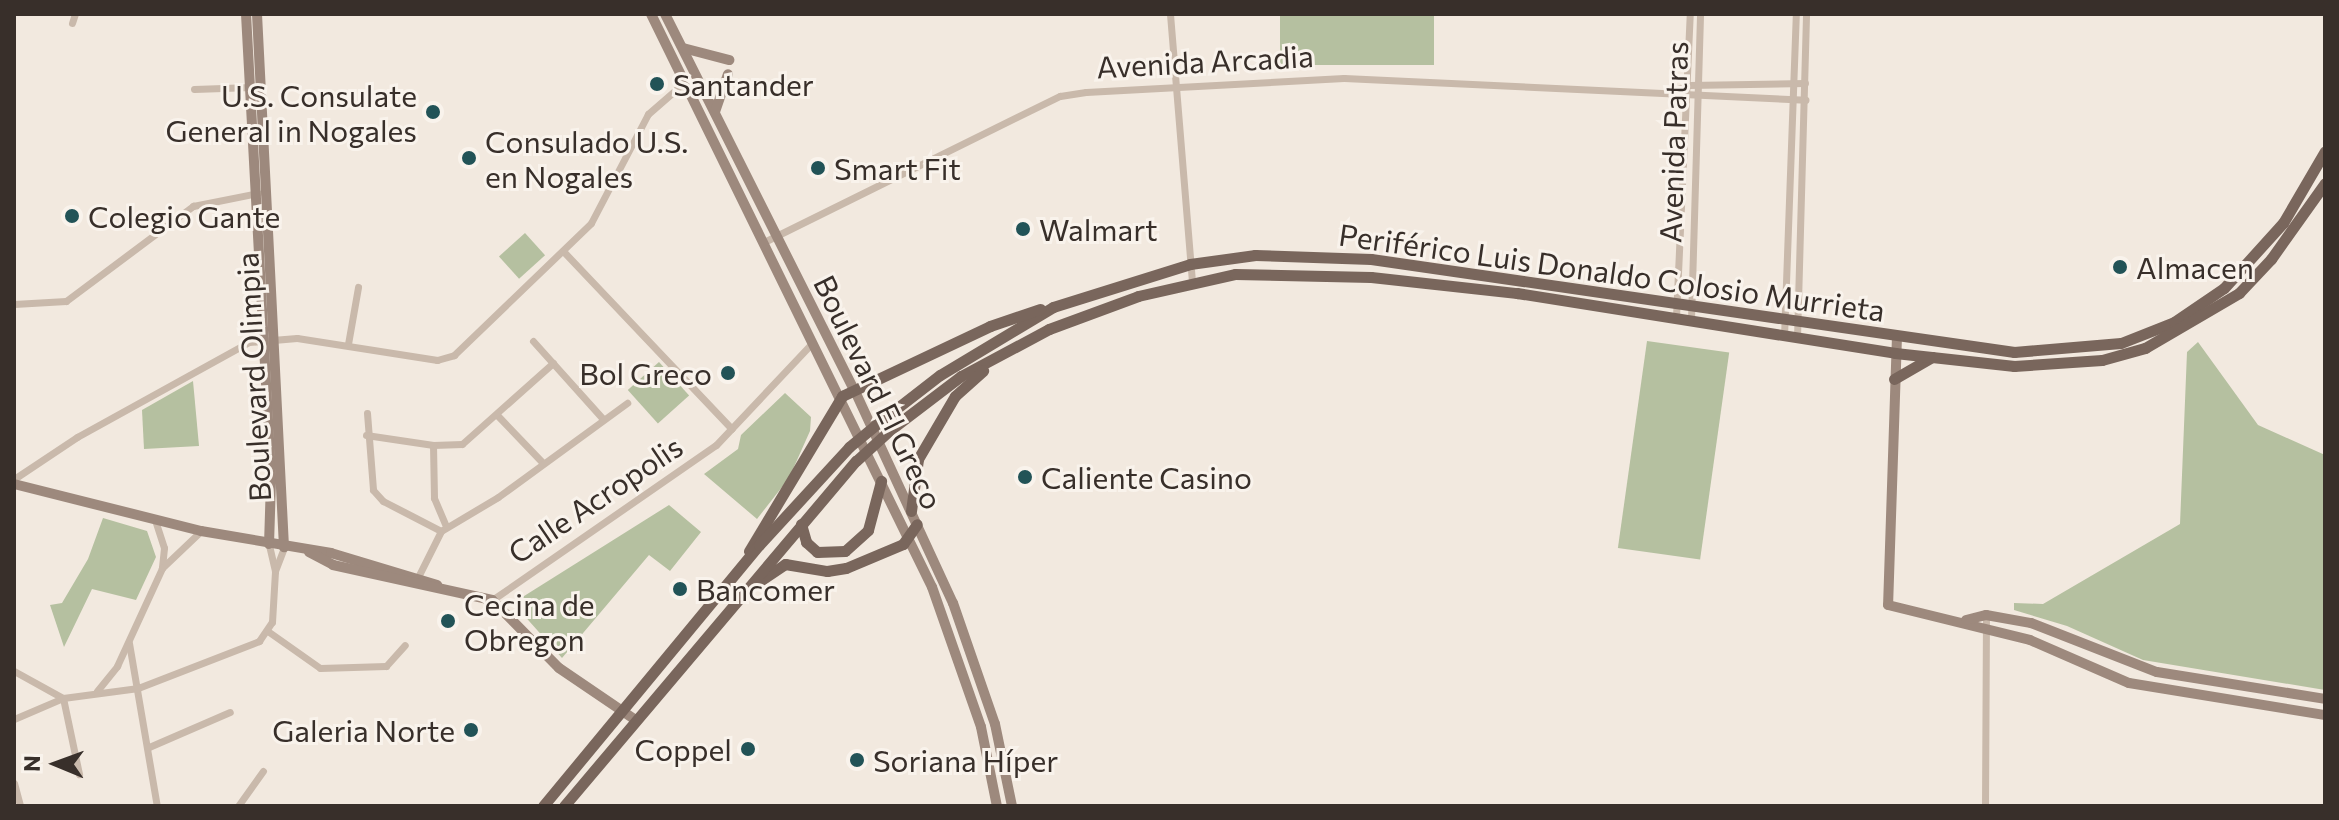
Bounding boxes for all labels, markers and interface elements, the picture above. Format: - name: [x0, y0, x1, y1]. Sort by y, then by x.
- street label: Avenida Arcadia: [1096, 37, 1314, 85]
- street label: Avenida Patras: [1651, 41, 1695, 243]
- place label: Santander: [673, 66, 814, 102]
- marker: Santander: [648, 75, 666, 93]
- place label: U.S. Consulate General in Nogales: [165, 77, 417, 148]
- marker: U.S. Consulate General in Nogales: [424, 103, 442, 121]
- place label: Consulado U.S. en Nogales: [485, 123, 688, 194]
- marker: Consulado U.S. en Nogales: [460, 149, 478, 167]
- place label: Smart Fit: [834, 150, 961, 186]
- marker: Smart Fit: [809, 159, 827, 177]
- place label: Colegio Gante: [88, 198, 280, 234]
- marker: Colegio Gante: [63, 207, 81, 225]
- place label: Walmart: [1039, 211, 1157, 247]
- street label: Periférico Luis Donaldo Colosio Murrieta: [1337, 216, 1887, 328]
- marker: Walmart: [1014, 220, 1032, 238]
- place label: Almacen: [2136, 249, 2254, 285]
- street label: Boulevard Olimpia: [228, 251, 278, 503]
- marker: Almacen: [2111, 258, 2129, 276]
- street label: Boulevard El Greco: [807, 269, 951, 515]
- place label: Bol Greco: [579, 355, 712, 391]
- marker: Bol Greco: [719, 364, 737, 382]
- street label: Calle Acropolis: [501, 428, 689, 570]
- place label: Caliente Casino: [1041, 459, 1252, 495]
- marker: Caliente Casino: [1016, 468, 1034, 486]
- place label: Bancomer: [696, 571, 835, 607]
- marker: Bancomer: [671, 580, 689, 598]
- place label: Cecina de Obregon: [464, 586, 595, 656]
- marker: Cecina de Obregon: [439, 612, 457, 630]
- place label: Galeria Norte: [272, 712, 455, 748]
- marker: Galeria Norte: [462, 721, 480, 739]
- north arrow: [16, 724, 96, 804]
- place label: Coppel: [635, 731, 732, 767]
- marker: Coppel: [739, 740, 757, 758]
- place label: Soriana Híper: [873, 742, 1058, 778]
- marker: Soriana Híper: [848, 751, 866, 769]
- text: N: [18, 755, 45, 772]

